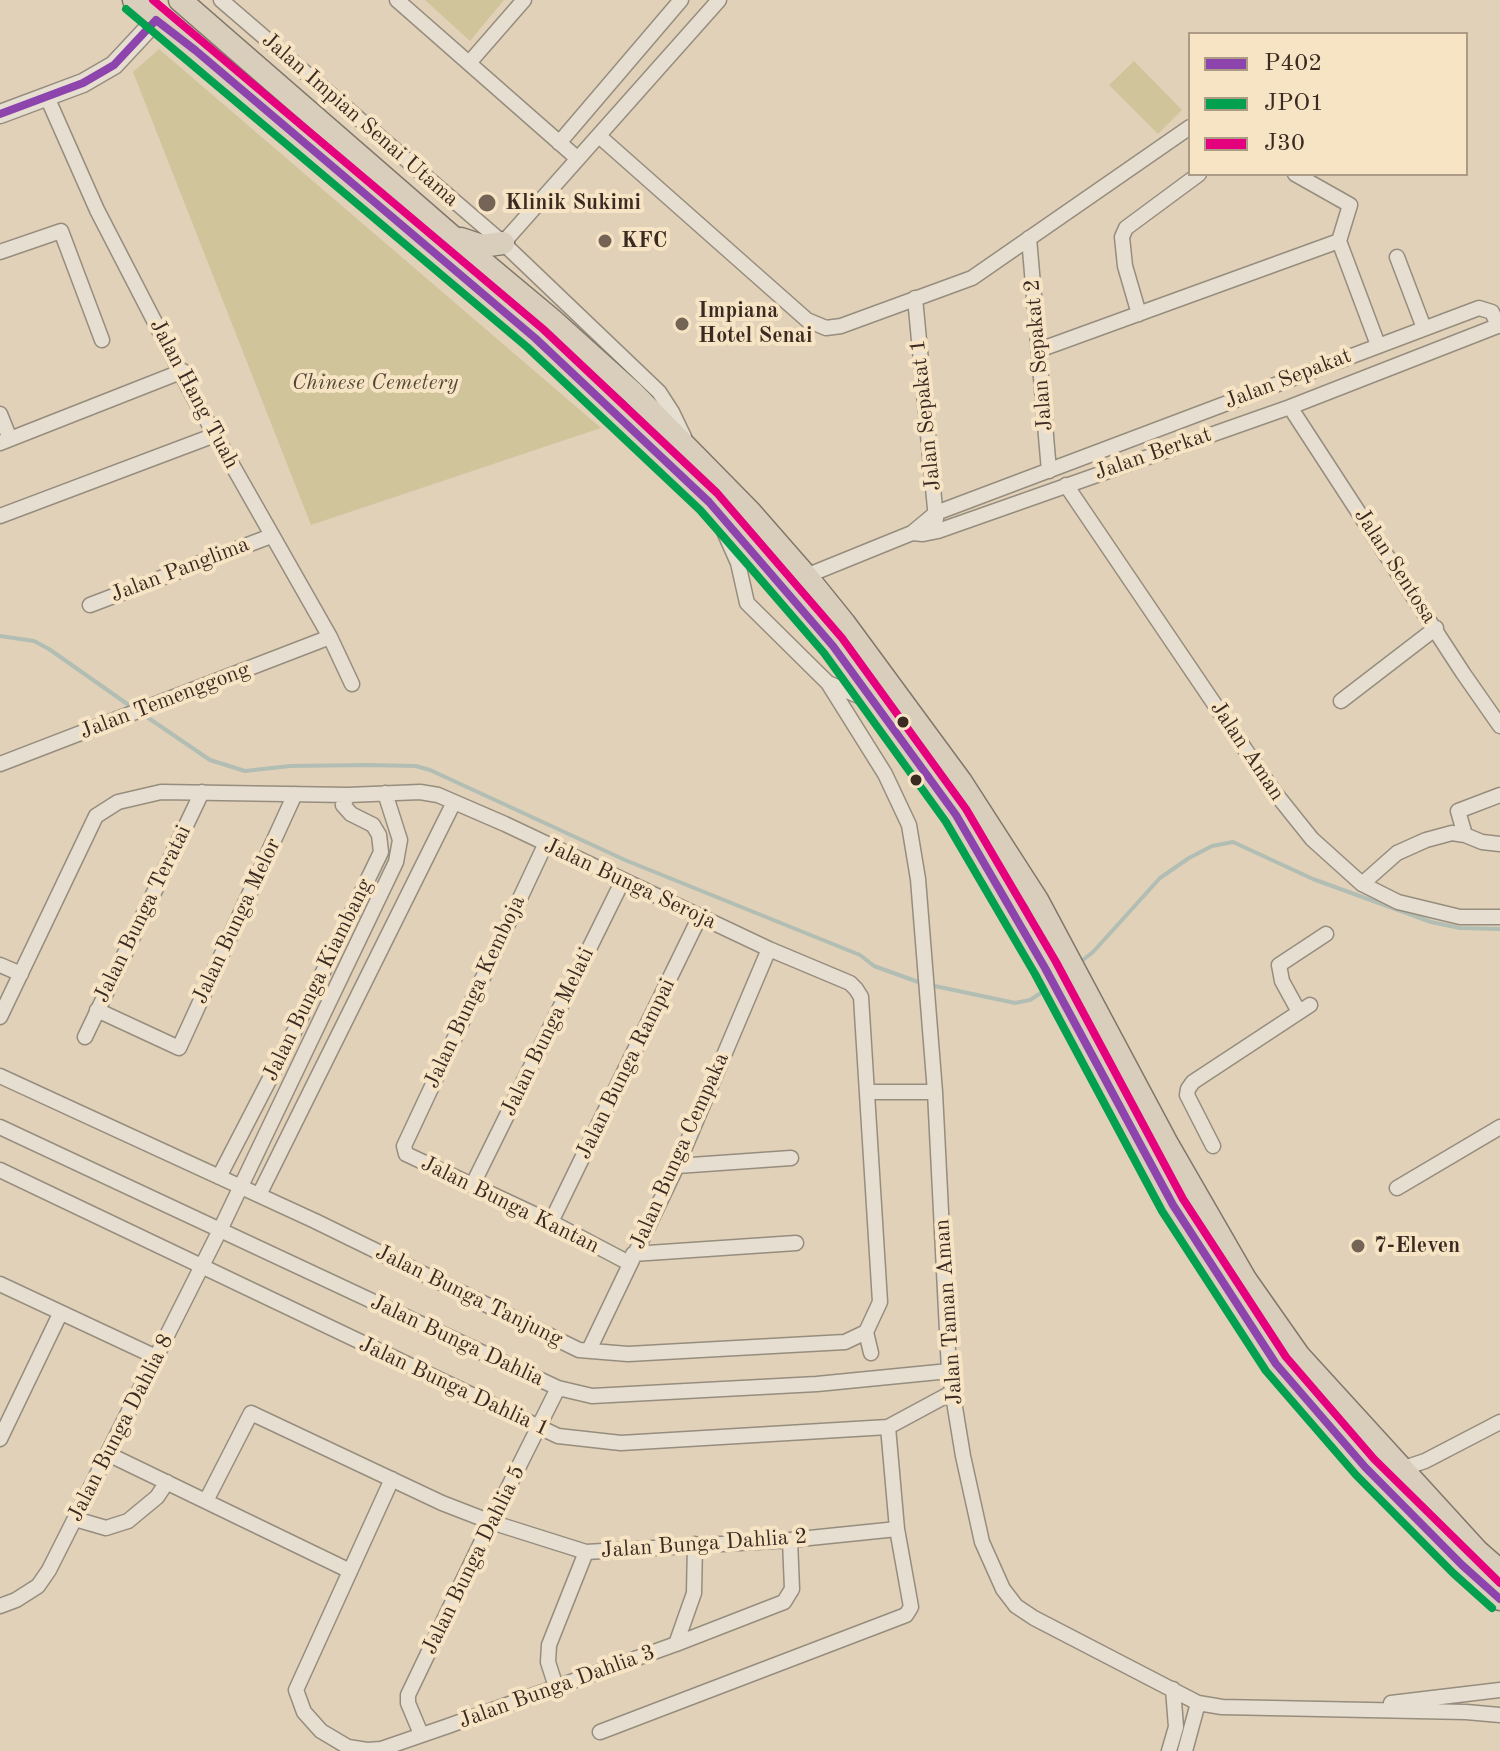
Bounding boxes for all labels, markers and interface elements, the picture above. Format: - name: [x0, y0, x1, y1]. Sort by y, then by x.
- street label: Jalan Impian Senai Utama: [256, 27, 464, 213]
- legend: [1188, 32, 1468, 176]
- text: P402: [1264, 52, 1322, 76]
- text: JPO1: [1264, 92, 1324, 116]
- text: J30: [1264, 132, 1305, 156]
- place label: Klinik Sukimi: [505, 190, 641, 216]
- marker: Klinik Sukimi: [476, 192, 498, 214]
- place label: KFC: [621, 228, 667, 254]
- marker: KFC: [596, 232, 614, 250]
- street label: Jalan Sepakat 2: [1019, 278, 1059, 432]
- place label: Impiana Hotel Senai: [698, 298, 812, 350]
- street label: Jalan Hang Tuah: [143, 315, 245, 473]
- marker: Impiana Hotel Senai: [673, 315, 691, 333]
- street label: Jalan Sepakat 1: [905, 338, 947, 492]
- street label: Jalan Sepakat: [1221, 343, 1355, 415]
- park label: Chinese Cemetery: [292, 370, 458, 396]
- street label: Jalan Berkat: [1091, 422, 1215, 486]
- street label: Jalan Sentosa: [1348, 503, 1442, 629]
- street label: Jalan Panglima: [107, 531, 253, 609]
- street label: Jalan Temenggong: [76, 656, 254, 746]
- street label: Jalan Aman: [1204, 696, 1290, 806]
- unlabelled marker: [895, 714, 911, 730]
- unlabelled marker: [908, 772, 924, 788]
- street label: Jalan Bunga Teratai: [89, 821, 197, 1007]
- street label: Jalan Bunga Seroja: [540, 833, 720, 935]
- street label: Jalan Bunga Melor: [187, 834, 287, 1008]
- street label: Jalan Bunga Kiambang: [257, 874, 379, 1086]
- street label: Jalan Bunga Kemboja: [419, 891, 531, 1093]
- street label: Jalan Bunga Melati: [496, 943, 600, 1121]
- street label: Jalan Bunga Rampai: [571, 974, 681, 1164]
- street label: Jalan Bunga Cempaka: [625, 1049, 735, 1253]
- street label: Jalan Bunga Kantan: [417, 1150, 603, 1260]
- street label: Jalan Taman Aman: [929, 1218, 969, 1406]
- place label: 7-Eleven: [1374, 1233, 1460, 1259]
- marker: 7-Eleven: [1349, 1237, 1367, 1255]
- street label: Jalan Bunga Tanjung: [371, 1239, 567, 1353]
- street label: Jalan Bunga Dahlia: [366, 1289, 548, 1393]
- street label: Jalan Bunga Dahlia 8: [62, 1330, 180, 1526]
- street label: Jalan Bunga Dahlia 1: [355, 1331, 553, 1443]
- street label: Jalan Bunga Dahlia 5: [417, 1461, 531, 1659]
- street label: Jalan Bunga Dahlia 2: [600, 1524, 808, 1564]
- street label: Jalan Bunga Dahlia 3: [455, 1639, 659, 1735]

